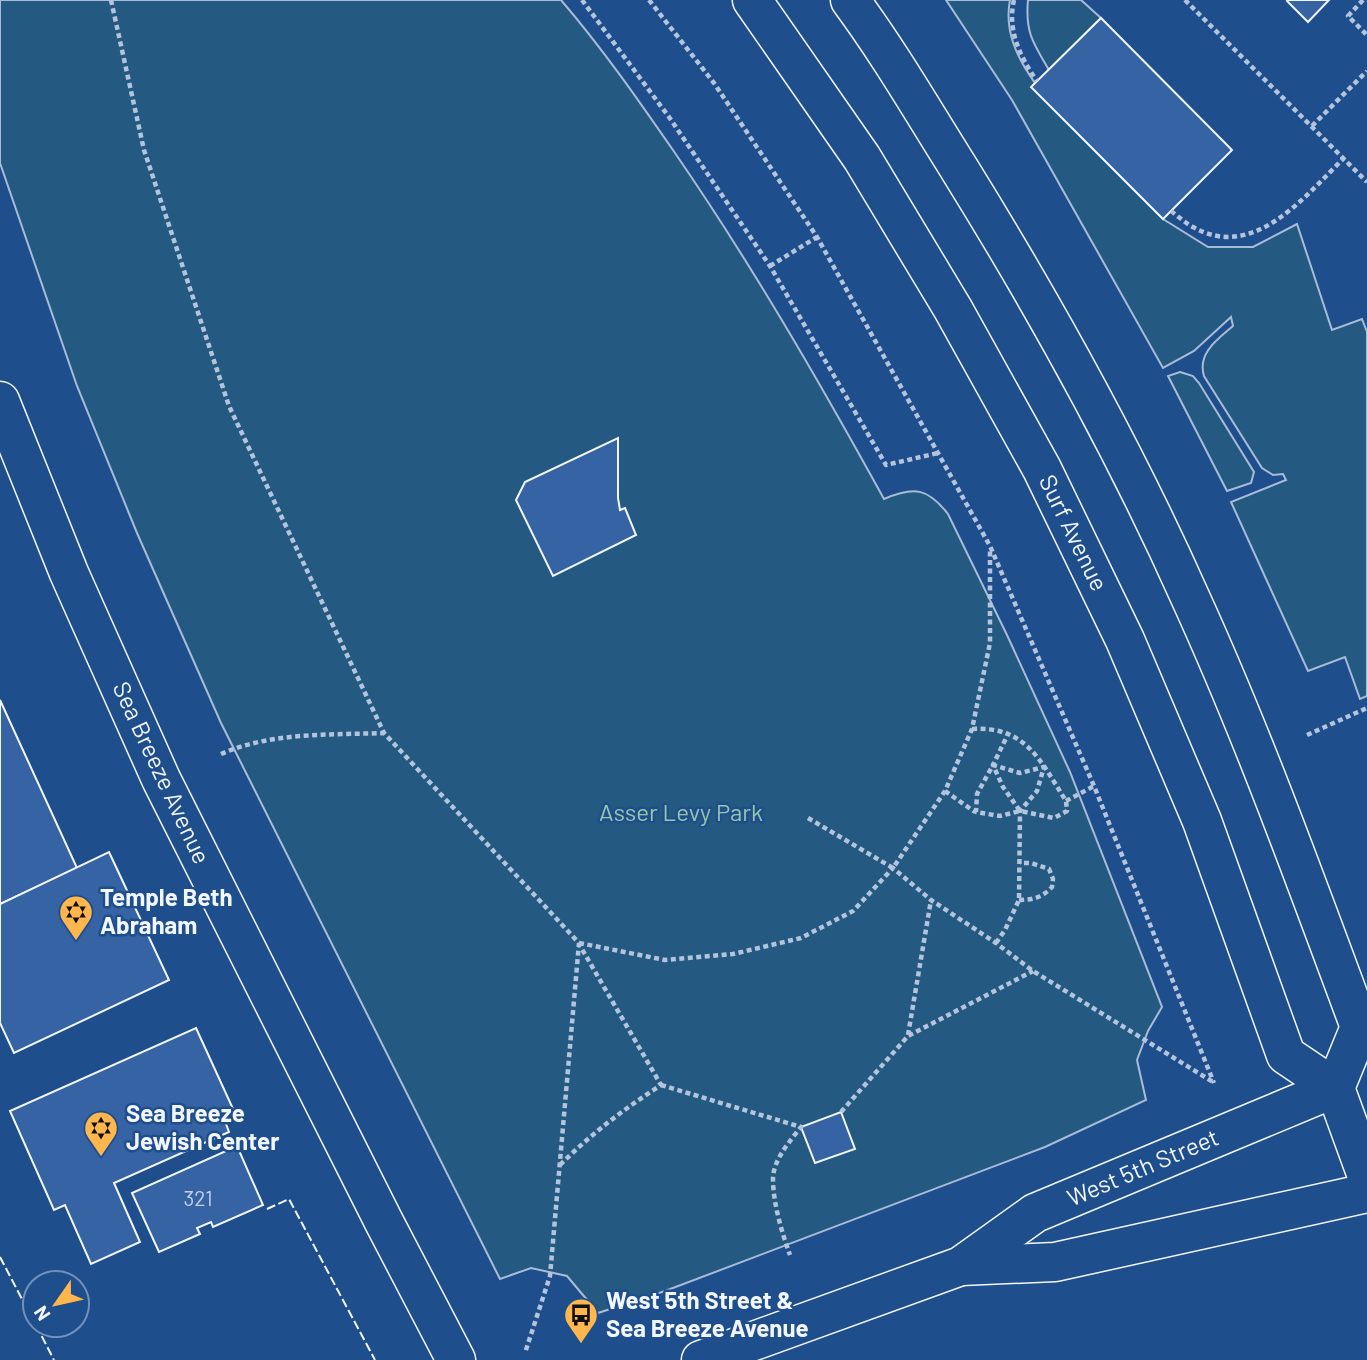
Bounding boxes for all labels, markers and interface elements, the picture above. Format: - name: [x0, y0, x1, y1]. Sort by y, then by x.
- street label: Surf Avenue: [1034, 470, 1115, 595]
- street label: Sea Breeze Avenue: [107, 677, 217, 868]
- park label: Asser Levy Park: [599, 797, 763, 826]
- place label: Temple Beth Abraham: [100, 882, 233, 939]
- synagogue icon: Temple Beth Abraham: [57, 893, 95, 942]
- place label: Sea Breeze Jewish Center: [126, 1098, 279, 1155]
- synagogue icon: Sea Breeze Jewish Center: [82, 1109, 120, 1158]
- street label: West 5th Street: [1062, 1122, 1223, 1212]
- house number: 321: [183, 1185, 213, 1210]
- north arrow: [21, 1269, 91, 1339]
- place label: West 5th Street & Sea Breeze Avenue: [606, 1285, 809, 1342]
- bus stop icon: West 5th Street & Sea Breeze Avenue: [562, 1296, 600, 1345]
- text: N: [28, 1302, 55, 1325]

